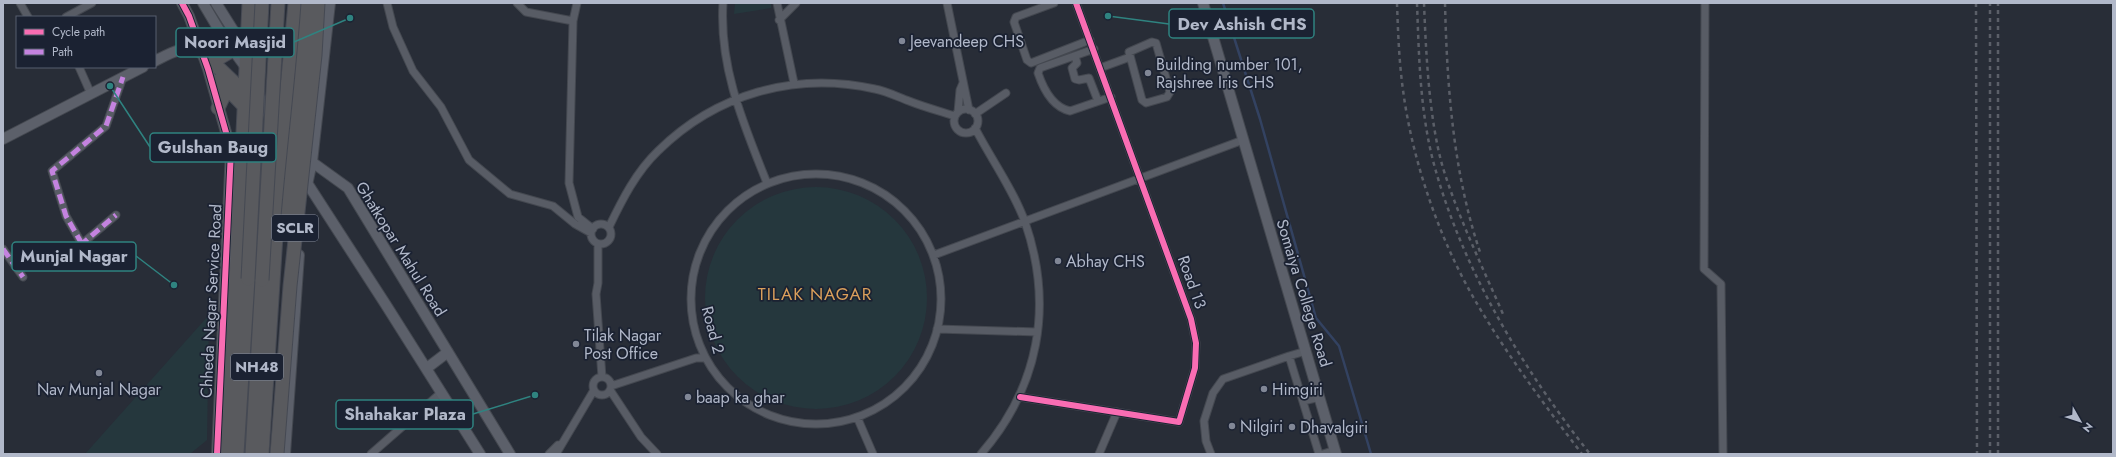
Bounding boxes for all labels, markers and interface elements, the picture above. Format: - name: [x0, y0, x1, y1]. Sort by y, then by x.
- callout: Dev Ashish CHS: [1169, 9, 1314, 38]
- text: Dev Ashish CHS: [1177, 12, 1307, 36]
- legend: [16, 16, 156, 68]
- text: Cycle path: [52, 23, 105, 41]
- callout: Noori Masjid: [176, 28, 294, 57]
- text: Noori Masjid: [184, 30, 286, 54]
- place label: Jeevandeep CHS: [908, 30, 1024, 53]
- marker: Jeevandeep CHS: [897, 36, 907, 46]
- text: Path: [52, 43, 73, 61]
- place label: Building number 101, Rajshree Iris CHS: [1156, 53, 1303, 94]
- marker: Building number 101, Rajshree Iris CHS: [1143, 68, 1153, 78]
- callout: Gulshan Baug: [150, 133, 276, 162]
- text: Gulshan Baug: [158, 135, 268, 159]
- street label: Ghatkopar Mahul Road: [350, 177, 452, 321]
- street label: Chheda Nagar Service Road: [194, 203, 228, 399]
- road number: SCLR: [272, 215, 318, 241]
- street label: Somaiya College Road: [1271, 216, 1337, 370]
- callout: Munjal Nagar: [12, 242, 136, 271]
- text: Munjal Nagar: [20, 244, 128, 268]
- place label: Abhay CHS: [1066, 250, 1145, 273]
- street label: Road 13: [1172, 252, 1212, 312]
- marker: Abhay CHS: [1053, 256, 1063, 266]
- district label: TILAK NAGAR: [758, 282, 872, 306]
- street label: Road 2: [696, 304, 730, 356]
- place label: Tilak Nagar Post Office: [584, 324, 662, 365]
- marker: Tilak Nagar Post Office: [571, 339, 581, 349]
- road number: NH48: [231, 354, 283, 380]
- marker: Nav Munjal Nagar: [94, 368, 104, 378]
- place label: Nav Munjal Nagar: [37, 378, 162, 401]
- place label: Himgiri: [1272, 378, 1323, 401]
- marker: Himgiri: [1259, 384, 1269, 394]
- place label: baap ka ghar: [696, 386, 785, 409]
- marker: baap ka ghar: [683, 392, 693, 402]
- callout: Shahakar Plaza: [336, 400, 473, 429]
- north arrow: [2060, 401, 2100, 441]
- text: Shahakar Plaza: [344, 402, 466, 426]
- place label: Nilgiri: [1240, 415, 1283, 438]
- place label: Dhavalgiri: [1300, 416, 1368, 439]
- text: N: [2079, 419, 2097, 436]
- marker: Nilgiri: [1227, 421, 1237, 431]
- marker: Dhavalgiri: [1287, 422, 1297, 432]

